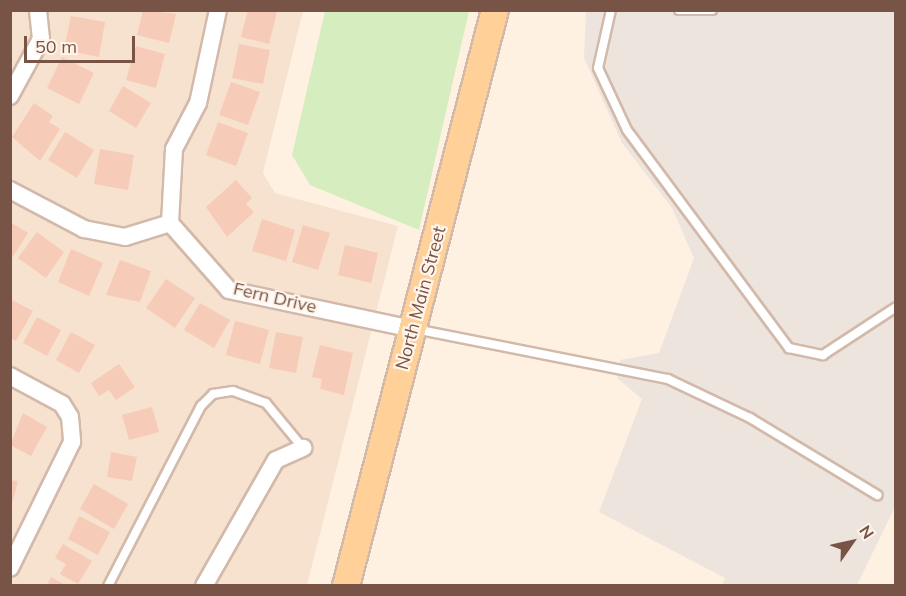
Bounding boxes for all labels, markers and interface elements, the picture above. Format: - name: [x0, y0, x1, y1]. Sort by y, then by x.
- scale bar: [27, 24, 138, 62]
- text: 50 m: [35, 35, 77, 58]
- street label: North Main Street: [391, 224, 451, 372]
- street label: Fern Drive: [231, 278, 319, 318]
- north arrow: [822, 512, 882, 572]
- text: N: [855, 521, 879, 543]

